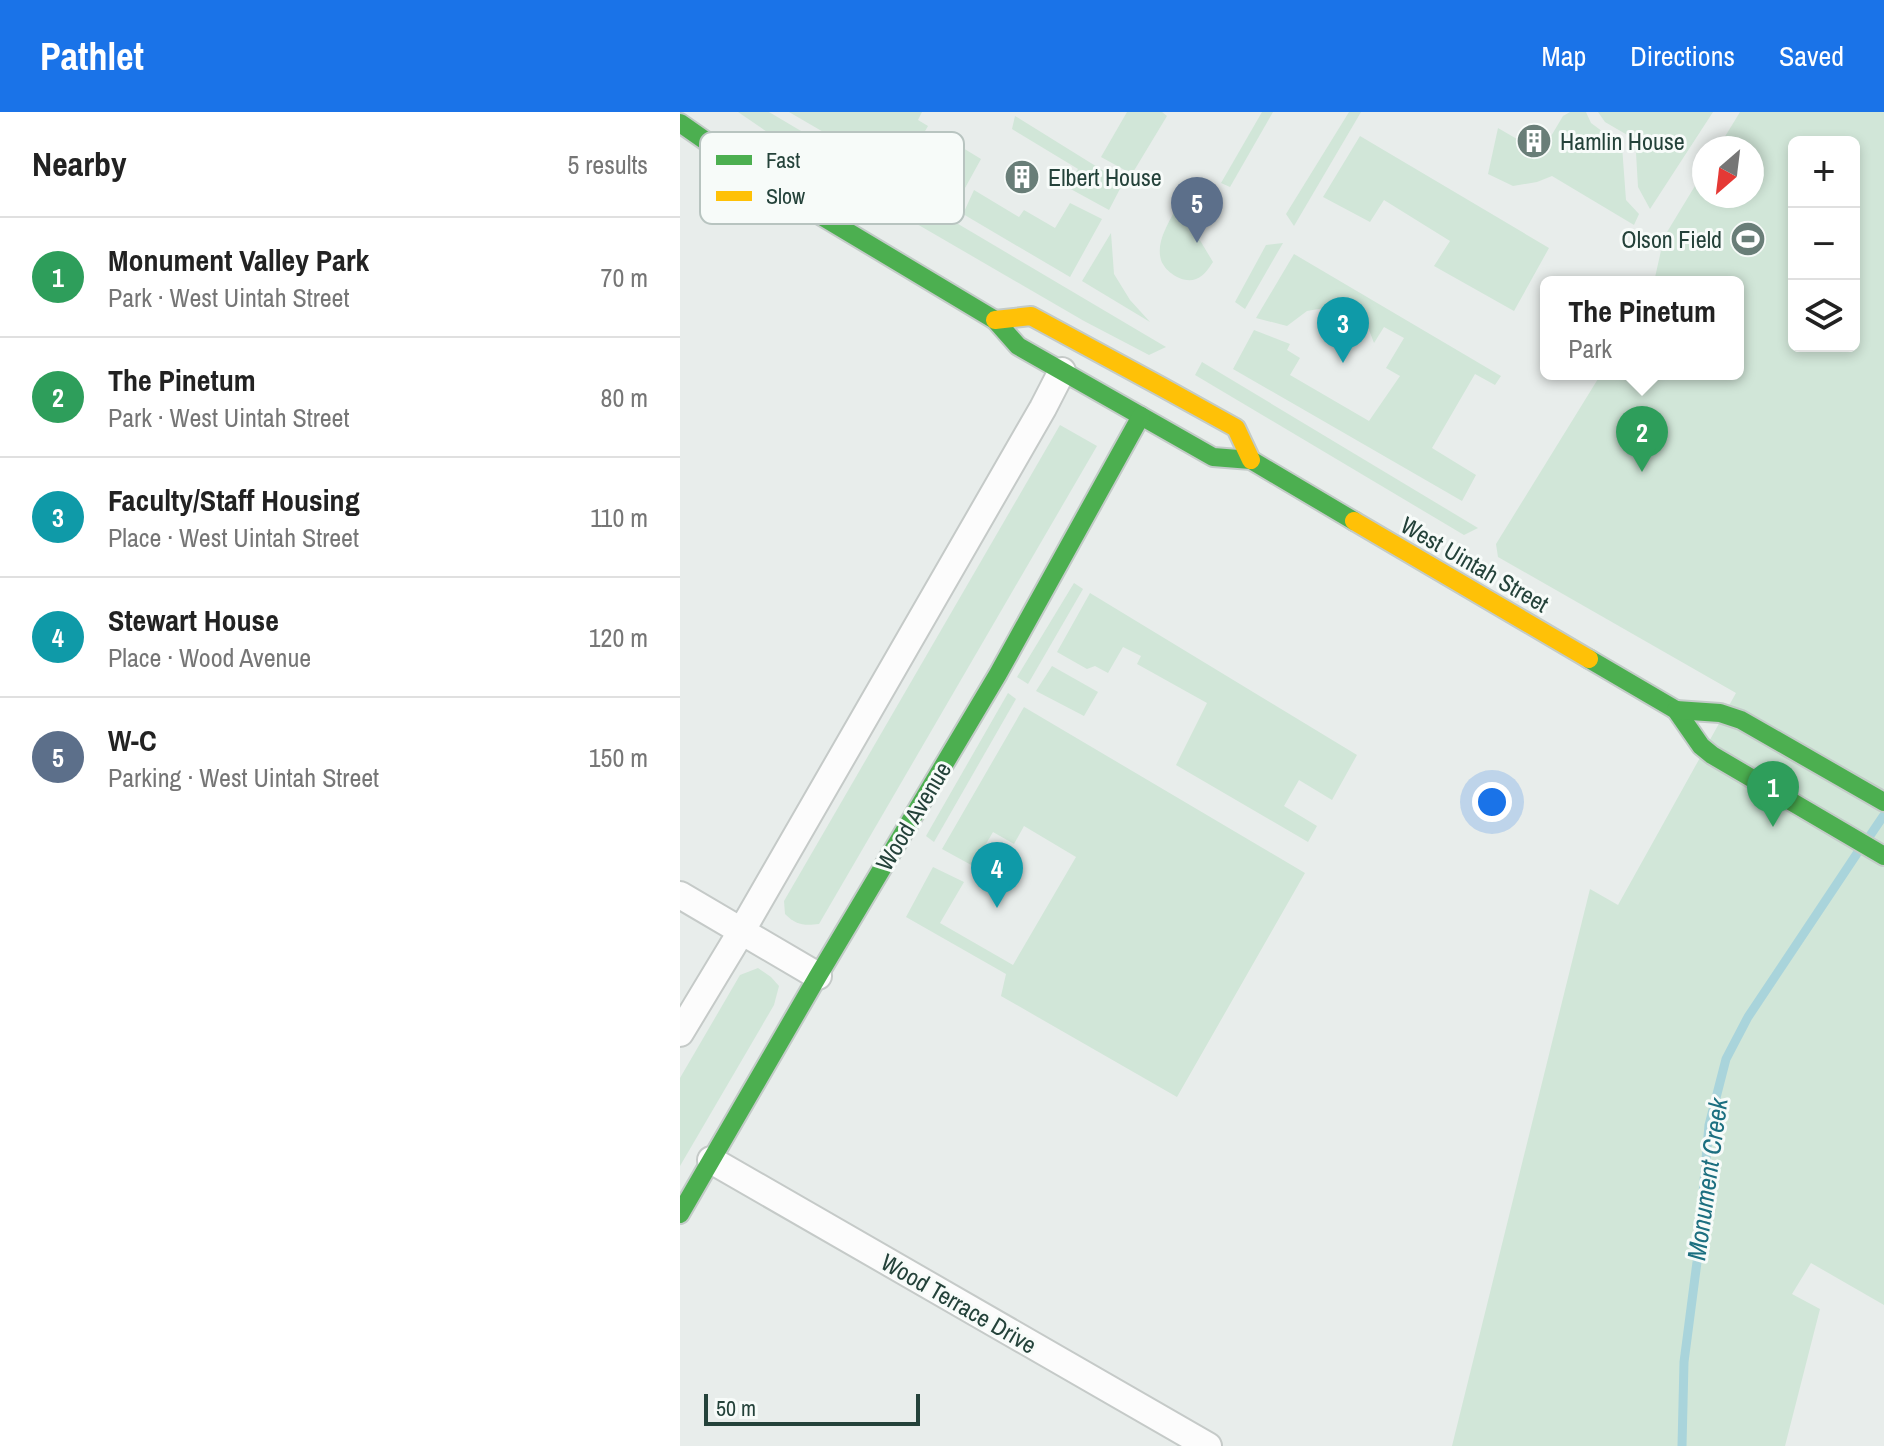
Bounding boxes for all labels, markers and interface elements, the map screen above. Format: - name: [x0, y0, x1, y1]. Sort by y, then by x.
- text: Pathlet: [40, 31, 144, 82]
- text: Map: [1542, 37, 1586, 75]
- text: Directions: [1630, 37, 1735, 75]
- text: Saved: [1779, 37, 1844, 75]
- building icon: Hamlin House: [1515, 122, 1553, 160]
- place label: Hamlin House: [1560, 125, 1685, 157]
- legend: [700, 132, 964, 224]
- north arrow: [1692, 136, 1764, 208]
- map controls: [1788, 136, 1860, 352]
- button: +: [1788, 136, 1860, 208]
- text: Nearby: [32, 141, 127, 187]
- text: Fast: [766, 145, 800, 175]
- text: 5 results: [567, 147, 648, 182]
- building icon: Elbert House: [1003, 158, 1041, 196]
- place label: Elbert House: [1048, 161, 1162, 193]
- pin: 5: [1171, 177, 1223, 243]
- text: Slow: [766, 181, 805, 211]
- button: −: [1788, 208, 1860, 280]
- sports icon: Olson Field: [1729, 220, 1767, 258]
- place label: Olson Field: [1621, 223, 1722, 255]
- text: Monument Valley Park: [108, 240, 369, 280]
- text: 1: [52, 260, 64, 295]
- text: 70 m: [601, 260, 648, 295]
- popup: [1540, 276, 1744, 380]
- text: Park · West Uintah Street: [108, 280, 349, 315]
- button: layers: [1788, 280, 1860, 352]
- text: The Pinetum: [1568, 291, 1716, 331]
- pin: 3: [1317, 297, 1369, 363]
- text: Park: [1568, 331, 1612, 366]
- text: The Pinetum: [108, 360, 256, 400]
- text: 2: [52, 380, 64, 415]
- text: 80 m: [601, 380, 648, 415]
- text: Park · West Uintah Street: [108, 400, 349, 435]
- pin: 2: [1616, 406, 1668, 472]
- text: Faculty/Staff Housing: [108, 480, 360, 520]
- text: 3: [52, 500, 64, 535]
- text: 110 m: [590, 500, 648, 535]
- street label: West Uintah Street: [1395, 509, 1555, 620]
- text: Place · West Uintah Street: [108, 520, 359, 555]
- text: Stewart House: [108, 600, 279, 640]
- text: 4: [52, 620, 64, 655]
- text: 120 m: [589, 620, 648, 655]
- text: Place · Wood Avenue: [108, 640, 311, 675]
- text: W-C: [108, 720, 157, 760]
- text: 5: [52, 740, 64, 775]
- text: 150 m: [589, 740, 648, 775]
- street label: Wood Avenue: [868, 756, 958, 876]
- text: Parking · West Uintah Street: [108, 760, 379, 795]
- pin: 1: [1747, 761, 1799, 827]
- your location: [1472, 782, 1512, 822]
- pin: 4: [971, 842, 1023, 908]
- water label: Monument Creek: [1678, 1094, 1736, 1262]
- street label: Wood Terrace Drive: [876, 1246, 1042, 1360]
- scale bar: [704, 1390, 920, 1426]
- text: 50 m: [716, 1393, 756, 1423]

